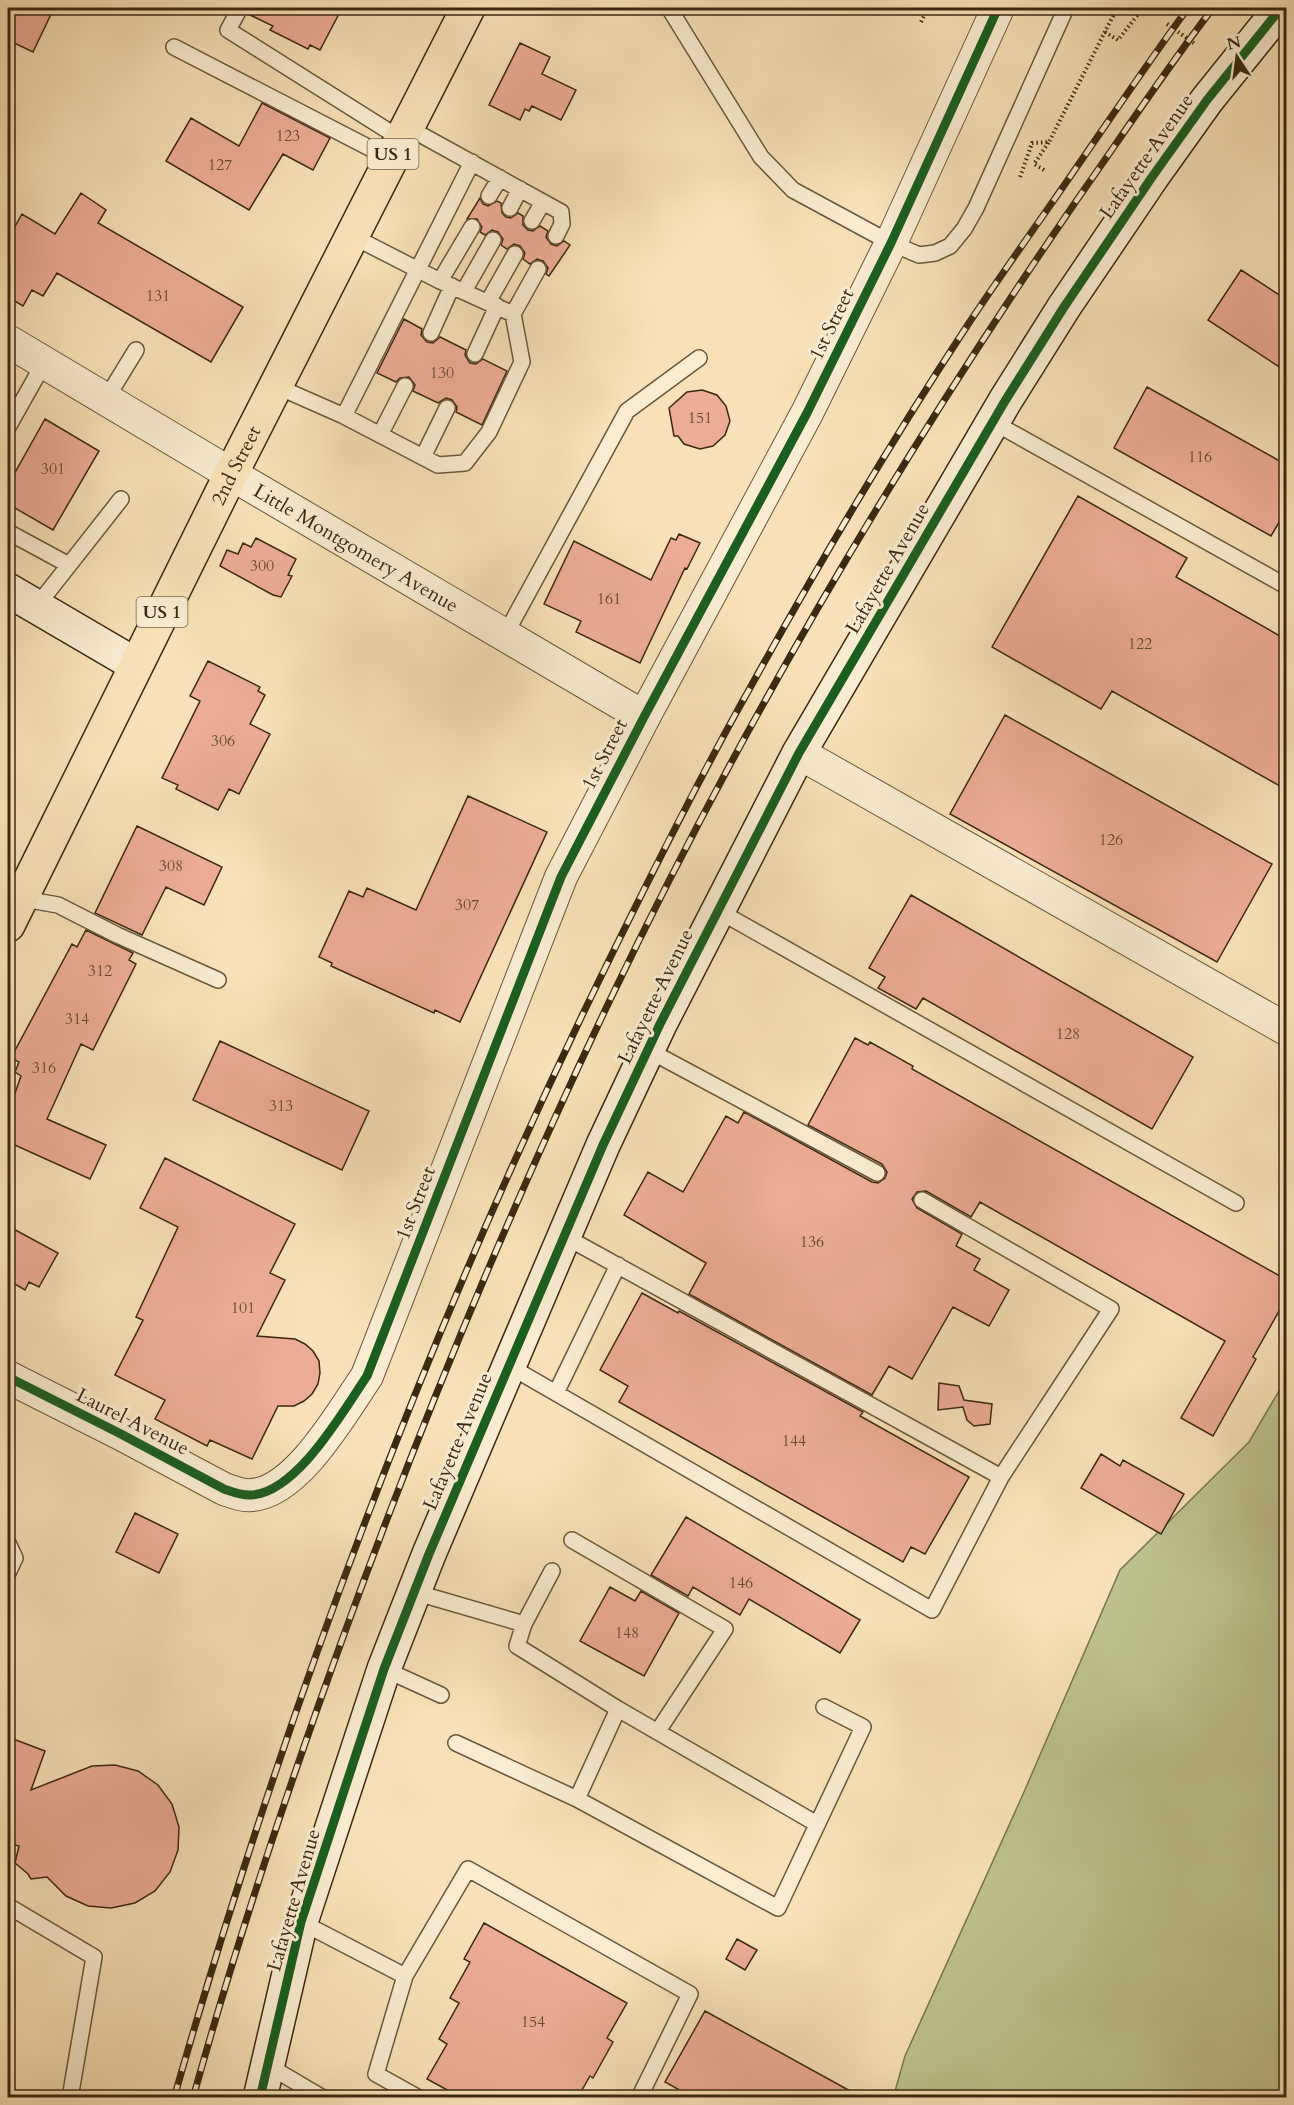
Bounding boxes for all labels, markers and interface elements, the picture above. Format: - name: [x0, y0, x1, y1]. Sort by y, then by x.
- north arrow: [1207, 27, 1267, 87]
- text: N: [1225, 31, 1243, 56]
- street label: Lafayette Avenue: [1093, 88, 1200, 224]
- house number: 123: [276, 125, 300, 147]
- road number: US 1: [368, 139, 418, 169]
- house number: 127: [208, 154, 232, 176]
- street label: 1st Street: [802, 283, 861, 365]
- house number: 131: [146, 285, 170, 307]
- house number: 130: [430, 362, 454, 384]
- house number: 151: [688, 407, 712, 429]
- street label: 2nd Street: [205, 420, 268, 510]
- house number: 116: [1188, 446, 1212, 468]
- house number: 301: [41, 458, 65, 480]
- street label: Little Montgomery Avenue: [249, 477, 463, 619]
- street label: Lafayette Avenue: [839, 498, 936, 639]
- house number: 300: [250, 555, 274, 577]
- house number: 161: [597, 588, 621, 610]
- road number: US 1: [136, 597, 188, 627]
- house number: 122: [1128, 633, 1152, 655]
- street label: 1st Street: [575, 713, 634, 795]
- house number: 306: [211, 730, 235, 752]
- house number: 126: [1099, 829, 1123, 851]
- house number: 308: [159, 855, 183, 877]
- house number: 307: [455, 894, 479, 916]
- street label: Lafayette Avenue: [611, 924, 700, 1068]
- house number: 312: [88, 960, 112, 982]
- house number: 314: [65, 1008, 89, 1030]
- house number: 128: [1056, 1023, 1080, 1045]
- house number: 316: [32, 1057, 56, 1079]
- house number: 313: [269, 1095, 293, 1117]
- street label: 1st Street: [389, 1162, 442, 1244]
- house number: 136: [800, 1231, 824, 1253]
- house number: 101: [231, 1297, 255, 1319]
- street label: Lafayette Avenue: [416, 1368, 499, 1514]
- street label: Laurel Avenue: [72, 1381, 194, 1461]
- house number: 144: [782, 1430, 806, 1452]
- house number: 146: [729, 1572, 753, 1594]
- house number: 148: [615, 1622, 639, 1644]
- street label: Lafayette Avenue: [260, 1826, 327, 1975]
- house number: 154: [521, 2011, 545, 2033]

